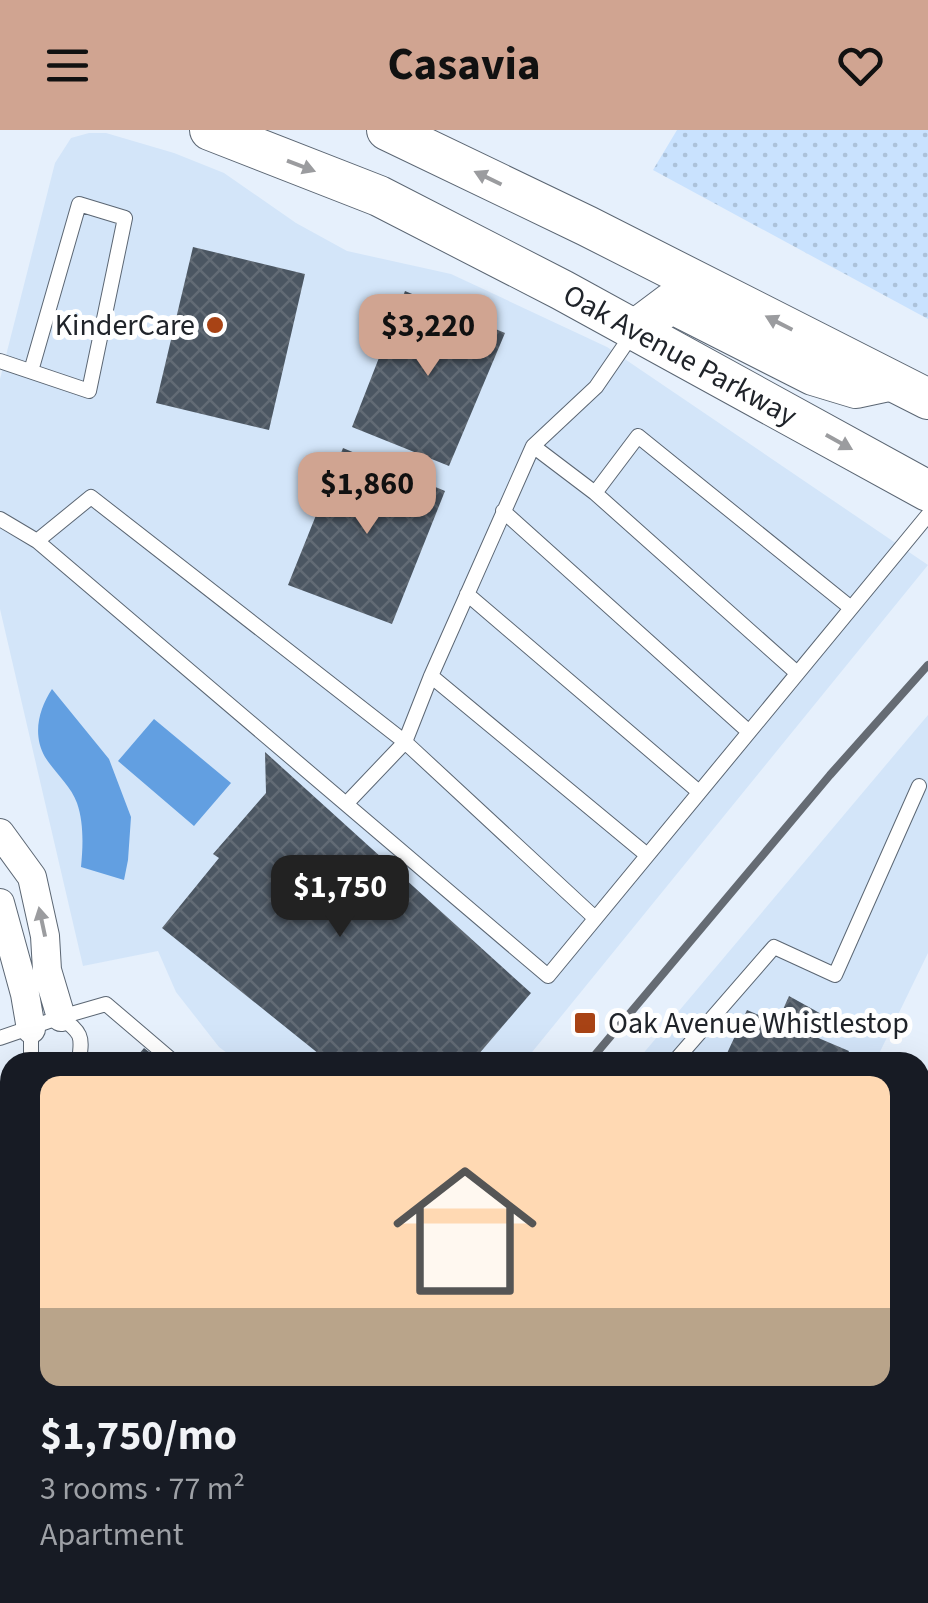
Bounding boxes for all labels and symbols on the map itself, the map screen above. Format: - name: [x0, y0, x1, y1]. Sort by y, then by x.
- one-way arrow: [286, 159, 316, 174]
- one-way arrow: [473, 170, 502, 187]
- street label: Oak Avenue Parkway: [555, 274, 805, 437]
- pin: $3,220: [347, 294, 509, 379]
- place label: KinderCare: [55, 304, 195, 347]
- marker: KinderCare: [204, 314, 226, 336]
- one-way arrow: [764, 315, 793, 332]
- one-way arrow: [825, 432, 853, 450]
- pin: $1,860: [286, 452, 448, 537]
- pin: $1,750: [259, 855, 421, 940]
- one-way arrow: [33, 907, 49, 938]
- place label: Oak Avenue Whistlestop: [608, 1002, 909, 1045]
- marker: Oak Avenue Whistlestop: [572, 1010, 598, 1036]

